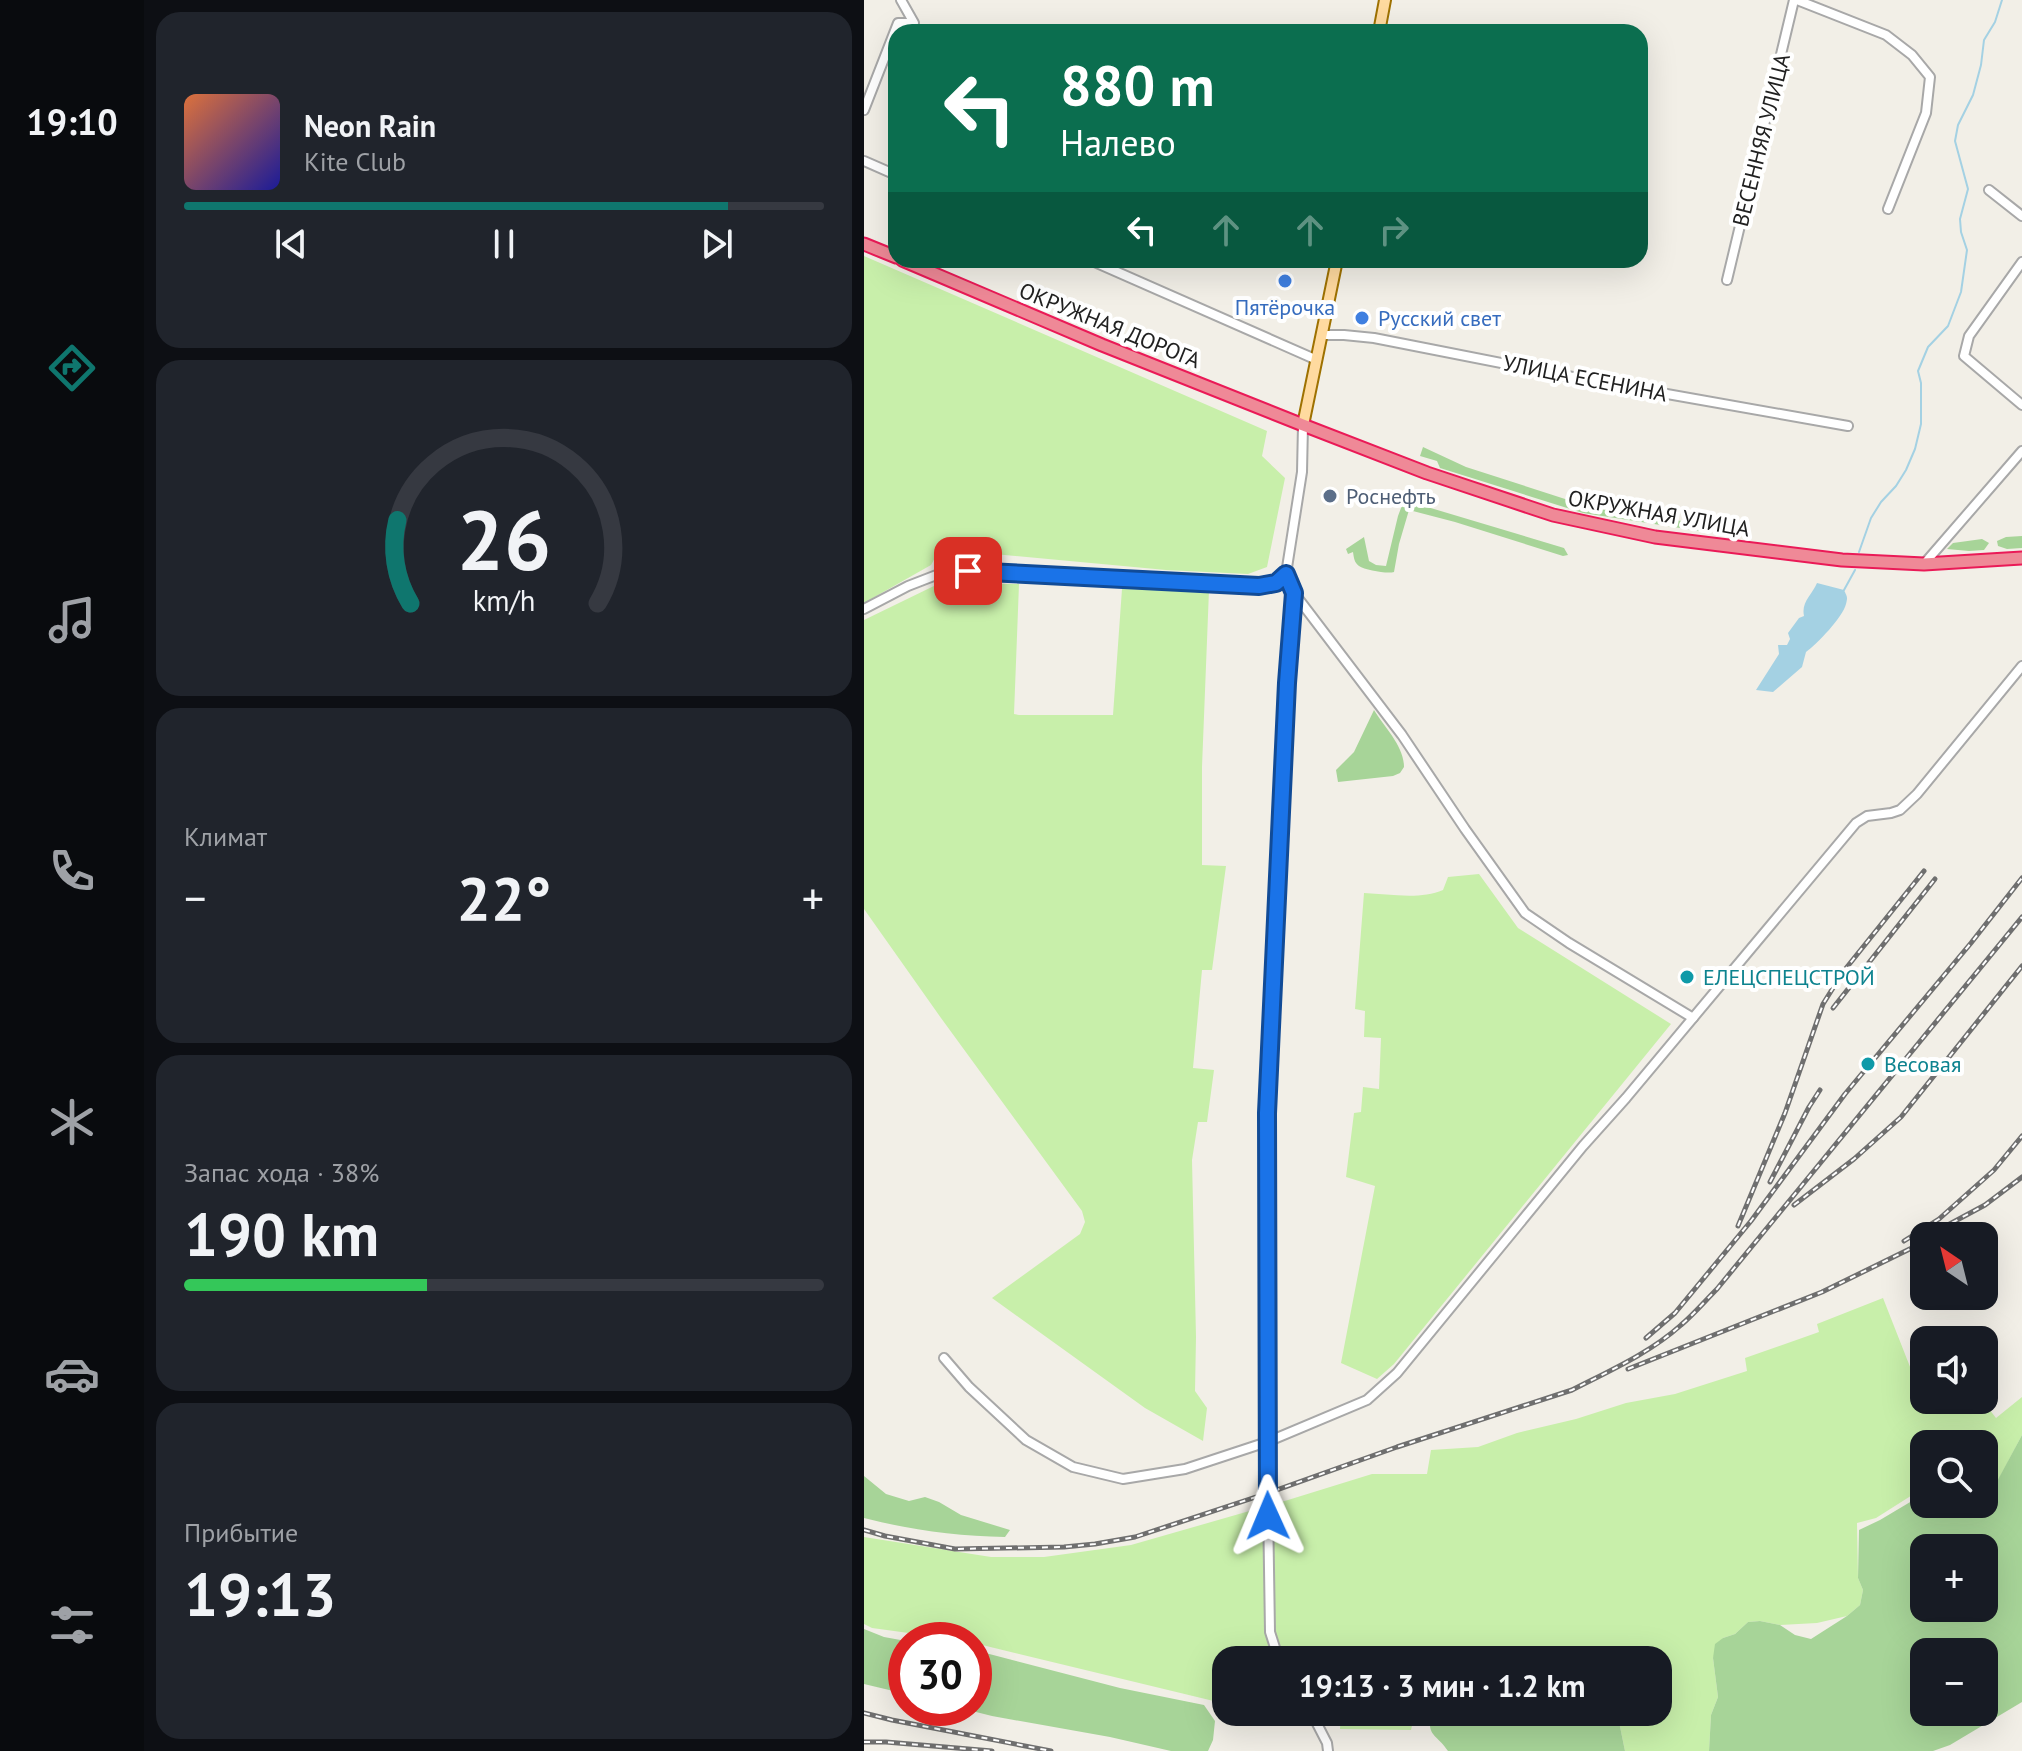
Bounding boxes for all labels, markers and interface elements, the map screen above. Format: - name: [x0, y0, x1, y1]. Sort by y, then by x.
- text: 880 m: [1060, 49, 1215, 121]
- street label: ВЕСЕННЯЯ УЛИЦА: [1726, 51, 1796, 229]
- icon: left: [928, 56, 1032, 160]
- text: 19:10: [26, 98, 118, 145]
- text: Neon Rain: [304, 106, 436, 145]
- text: Налево: [1060, 119, 1176, 166]
- text: Kite Club: [304, 145, 406, 178]
- icon: left: [1120, 208, 1164, 252]
- icon: ahead: [1204, 208, 1248, 252]
- icon: ahead: [1288, 208, 1332, 252]
- icon: right: [1372, 208, 1416, 252]
- icon: previous: [269, 222, 313, 266]
- icon: pause: [482, 222, 526, 266]
- icon: next: [695, 222, 739, 266]
- marker: Пятёрочка: [1276, 272, 1294, 290]
- street label: ОКРУЖНАЯ ДОРОГА: [1015, 276, 1205, 374]
- place label: Пятёрочка: [1235, 293, 1335, 321]
- place label: Русский свет: [1378, 304, 1501, 332]
- marker: Русский свет: [1353, 309, 1371, 327]
- icon: directions: [44, 340, 100, 396]
- street label: УЛИЦА ЕСЕНИНА: [1500, 348, 1670, 408]
- place label: Роснефть: [1346, 482, 1436, 510]
- street label: ОКРУЖНАЯ УЛИЦА: [1566, 483, 1752, 543]
- text: 26: [457, 484, 551, 592]
- marker: Роснефть: [1321, 487, 1339, 505]
- pin: [934, 537, 1002, 605]
- icon: arrive: [946, 549, 990, 593]
- text: km/h: [473, 582, 535, 619]
- icon: music: [44, 592, 100, 648]
- text: Климат: [184, 820, 267, 853]
- icon: phone: [44, 843, 100, 899]
- text: 22°: [457, 859, 551, 937]
- text: −: [184, 869, 206, 926]
- text: +: [802, 869, 824, 926]
- place label: ЕЛЕЦСПЕЦСТРОЙ: [1703, 963, 1875, 991]
- marker: ЕЛЕЦСПЕЦСТРОЙ: [1678, 968, 1696, 986]
- place label: Весовая: [1884, 1050, 1961, 1078]
- marker: Весовая: [1859, 1055, 1877, 1073]
- icon: climate: [44, 1094, 100, 1150]
- text: Запас хода · 38%: [184, 1156, 379, 1189]
- text: 190 km: [184, 1195, 379, 1273]
- north arrow: [1910, 1222, 1998, 1310]
- map controls: [1910, 1222, 1998, 1726]
- button: sound: [1910, 1326, 1998, 1414]
- icon: car: [44, 1346, 100, 1402]
- button: search: [1910, 1430, 1998, 1518]
- position arrow: [1226, 1474, 1310, 1558]
- text: Прибытие: [184, 1516, 298, 1549]
- button: +: [1910, 1534, 1998, 1622]
- text: 19:13: [184, 1555, 336, 1633]
- icon: filters: [44, 1597, 100, 1653]
- speed limit sign: 30: [888, 1622, 992, 1726]
- button: −: [1910, 1638, 1998, 1726]
- text: 19:13 · 3 мин · 1.2 km: [1299, 1666, 1585, 1705]

